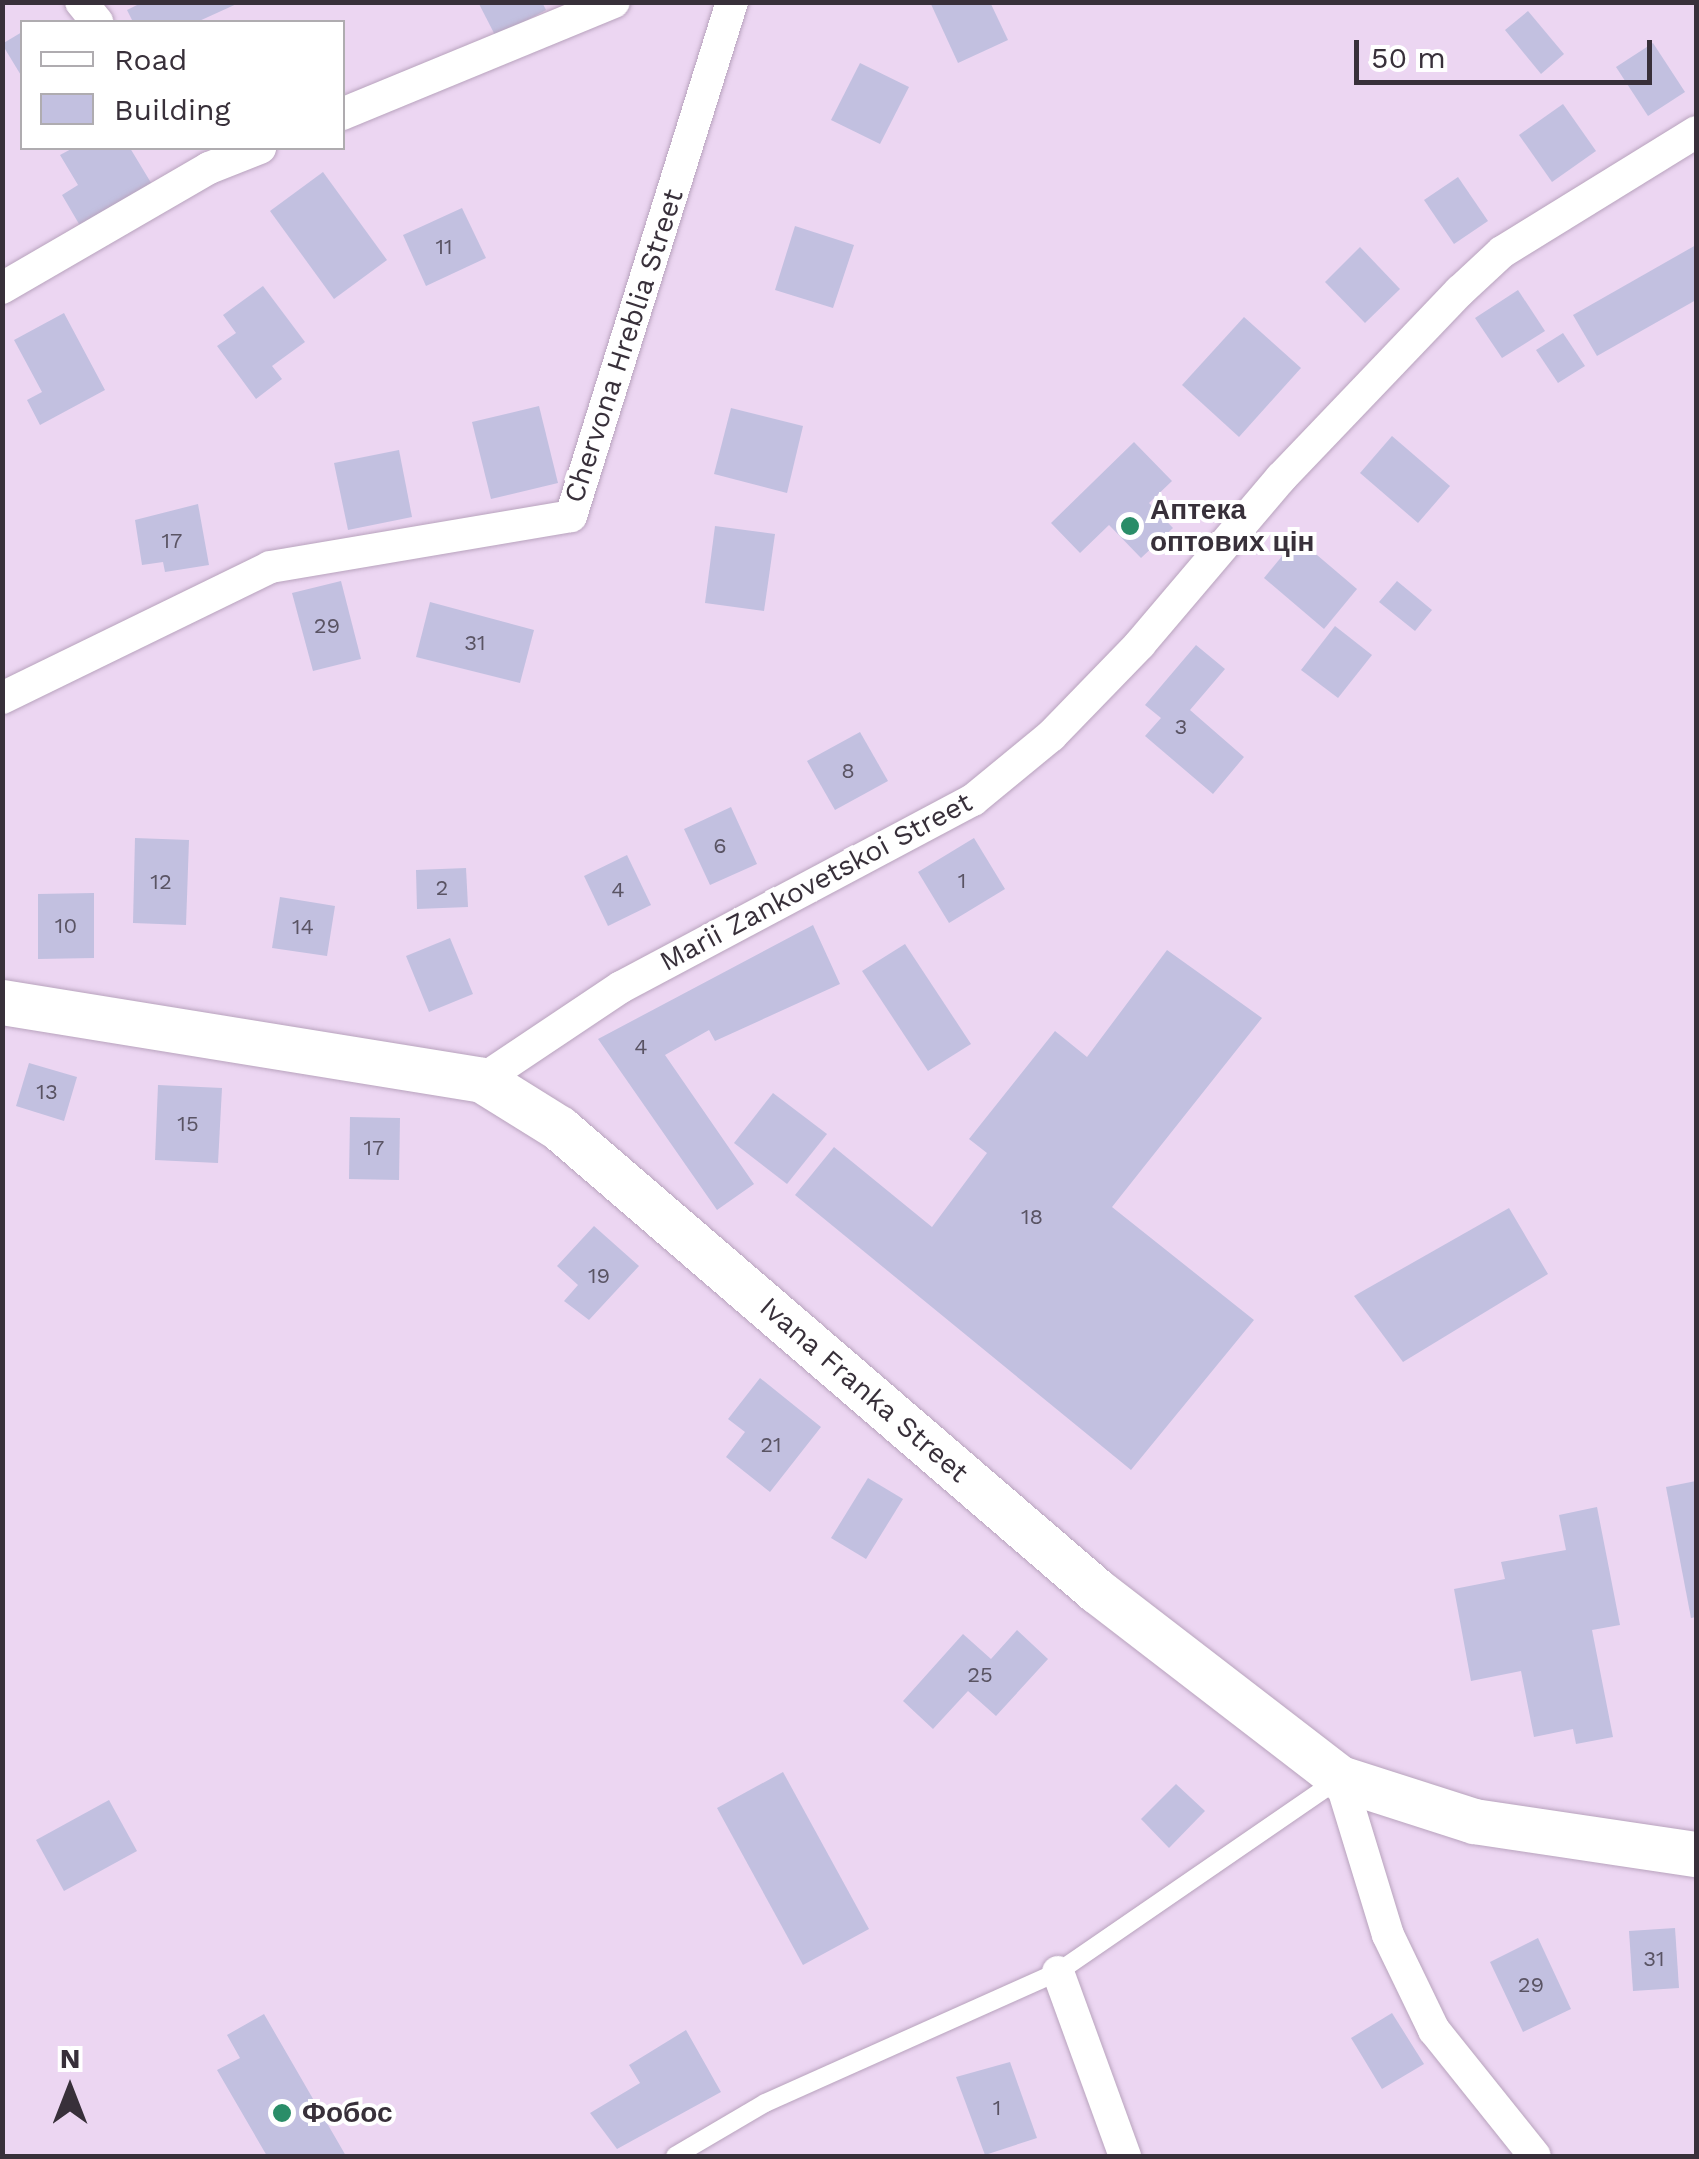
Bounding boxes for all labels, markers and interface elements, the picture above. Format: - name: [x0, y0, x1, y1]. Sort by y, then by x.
- legend: [20, 20, 345, 150]
- scale bar: [1359, 20, 1656, 82]
- text: 50 m: [1371, 40, 1446, 75]
- text: Road: [114, 42, 187, 77]
- text: Building: [114, 92, 231, 127]
- street label: Chervona Hreblia Street: [557, 184, 691, 508]
- house number: 11: [435, 234, 453, 260]
- place label: Аптека оптових цін: [1150, 493, 1314, 559]
- marker: Аптека оптових цін: [1119, 515, 1141, 537]
- house number: 17: [162, 528, 182, 554]
- house number: 29: [314, 613, 340, 639]
- house number: 31: [464, 630, 486, 656]
- house number: 3: [1175, 714, 1187, 740]
- house number: 8: [841, 758, 855, 784]
- street label: Marii Zankovetskoi Street: [654, 785, 978, 979]
- house number: 6: [713, 833, 727, 859]
- house number: 1: [958, 868, 966, 894]
- house number: 12: [150, 869, 172, 895]
- house number: 2: [436, 875, 448, 901]
- house number: 4: [611, 877, 625, 903]
- house number: 10: [55, 913, 77, 939]
- house number: 14: [292, 914, 314, 940]
- house number: 4: [634, 1034, 648, 1060]
- house number: 13: [36, 1079, 58, 1105]
- house number: 15: [177, 1111, 199, 1137]
- house number: 17: [364, 1135, 384, 1161]
- house number: 18: [1021, 1204, 1043, 1230]
- house number: 19: [588, 1263, 610, 1289]
- street label: Ivana Franka Street: [752, 1290, 976, 1490]
- house number: 21: [760, 1432, 782, 1458]
- house number: 25: [967, 1662, 993, 1688]
- house number: 31: [1643, 1946, 1665, 1972]
- house number: 29: [1518, 1972, 1544, 1998]
- north arrow: [20, 2039, 120, 2139]
- text: N: [60, 2042, 80, 2075]
- house number: 1: [993, 2095, 1001, 2121]
- place label: Фобос: [302, 2096, 393, 2130]
- marker: Фобос: [271, 2102, 293, 2124]

